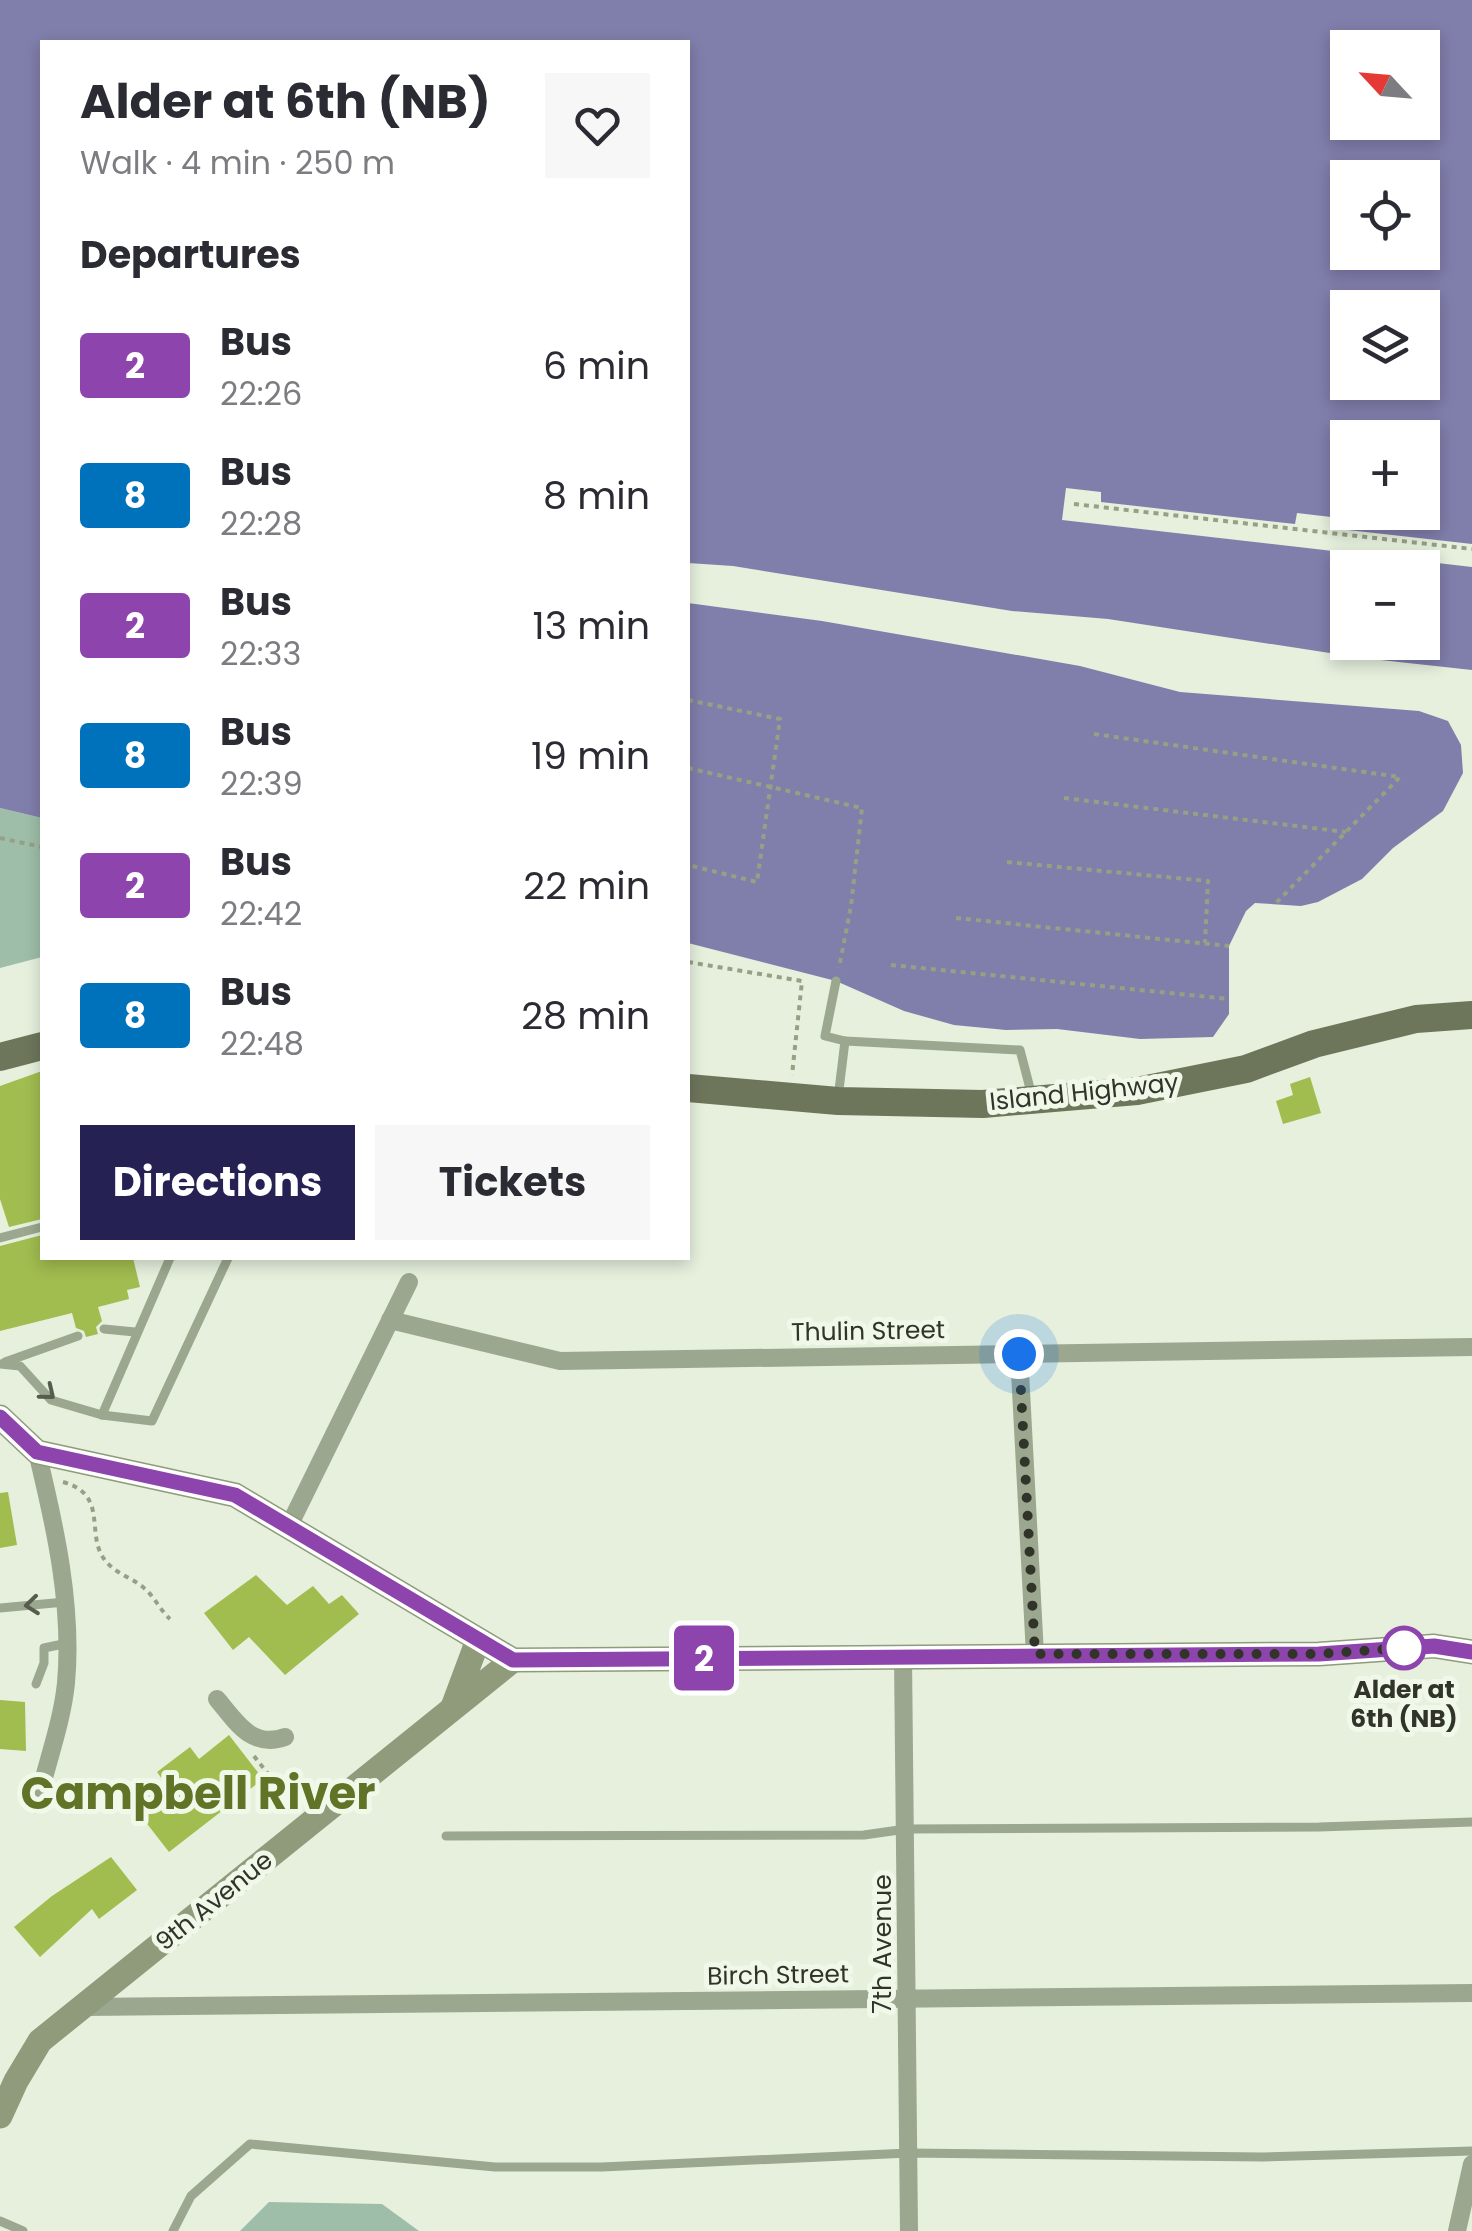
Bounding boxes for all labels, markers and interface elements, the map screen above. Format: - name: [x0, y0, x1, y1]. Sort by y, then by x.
- north arrow: [1330, 30, 1440, 140]
- map controls: [1330, 30, 1440, 660]
- text: Alder at 6th (NB): [80, 68, 491, 135]
- button: heart: [545, 73, 650, 178]
- text: Walk · 4 min · 250 m: [80, 140, 395, 185]
- button: locate: [1330, 160, 1440, 270]
- text: Departures: [80, 228, 301, 281]
- button: layers: [1330, 290, 1440, 400]
- text: Bus: [220, 315, 292, 368]
- text: 6 min: [543, 339, 650, 392]
- text: 2: [125, 341, 145, 390]
- text: 22:26: [220, 371, 302, 416]
- button: +: [1330, 420, 1440, 530]
- text: Bus: [220, 445, 292, 498]
- text: 8 min: [543, 469, 650, 522]
- text: 8: [124, 471, 146, 520]
- text: 22:28: [220, 501, 302, 546]
- button: −: [1330, 550, 1440, 660]
- text: Bus: [220, 575, 292, 628]
- text: 13 min: [533, 599, 650, 652]
- text: 2: [125, 601, 145, 650]
- text: 22:33: [220, 631, 301, 676]
- text: Bus: [220, 705, 292, 758]
- text: 19 min: [531, 729, 650, 782]
- text: 8: [124, 731, 146, 780]
- text: 22:39: [220, 761, 303, 806]
- text: Bus: [220, 835, 292, 888]
- text: 22 min: [523, 859, 650, 912]
- text: 2: [125, 861, 145, 910]
- text: 22:42: [220, 891, 302, 936]
- text: Bus: [220, 965, 292, 1018]
- text: 28 min: [521, 989, 650, 1042]
- text: 8: [124, 991, 146, 1040]
- text: 22:48: [220, 1021, 304, 1066]
- street label: Island Highway: [988, 1065, 1180, 1119]
- button: Directions: [80, 1125, 355, 1240]
- button: Tickets: [375, 1125, 650, 1240]
- street label: Thulin Street: [791, 1312, 945, 1350]
- your location: [994, 1329, 1044, 1379]
- one-way arrow: [37, 1381, 55, 1398]
- one-way arrow: [24, 1594, 40, 1615]
- line badge: 2: [672, 1626, 736, 1690]
- marker: Alder at 6th (NB): [1383, 1627, 1425, 1669]
- text: 2: [694, 1634, 714, 1683]
- place label: Alder at 6th (NB): [1350, 1672, 1458, 1736]
- district label: Campbell River: [20, 1762, 376, 1825]
- street label: 9th Avenue: [148, 1843, 280, 1959]
- street label: 7th Avenue: [865, 1874, 900, 2014]
- street label: Birch Street: [707, 1956, 849, 1994]

